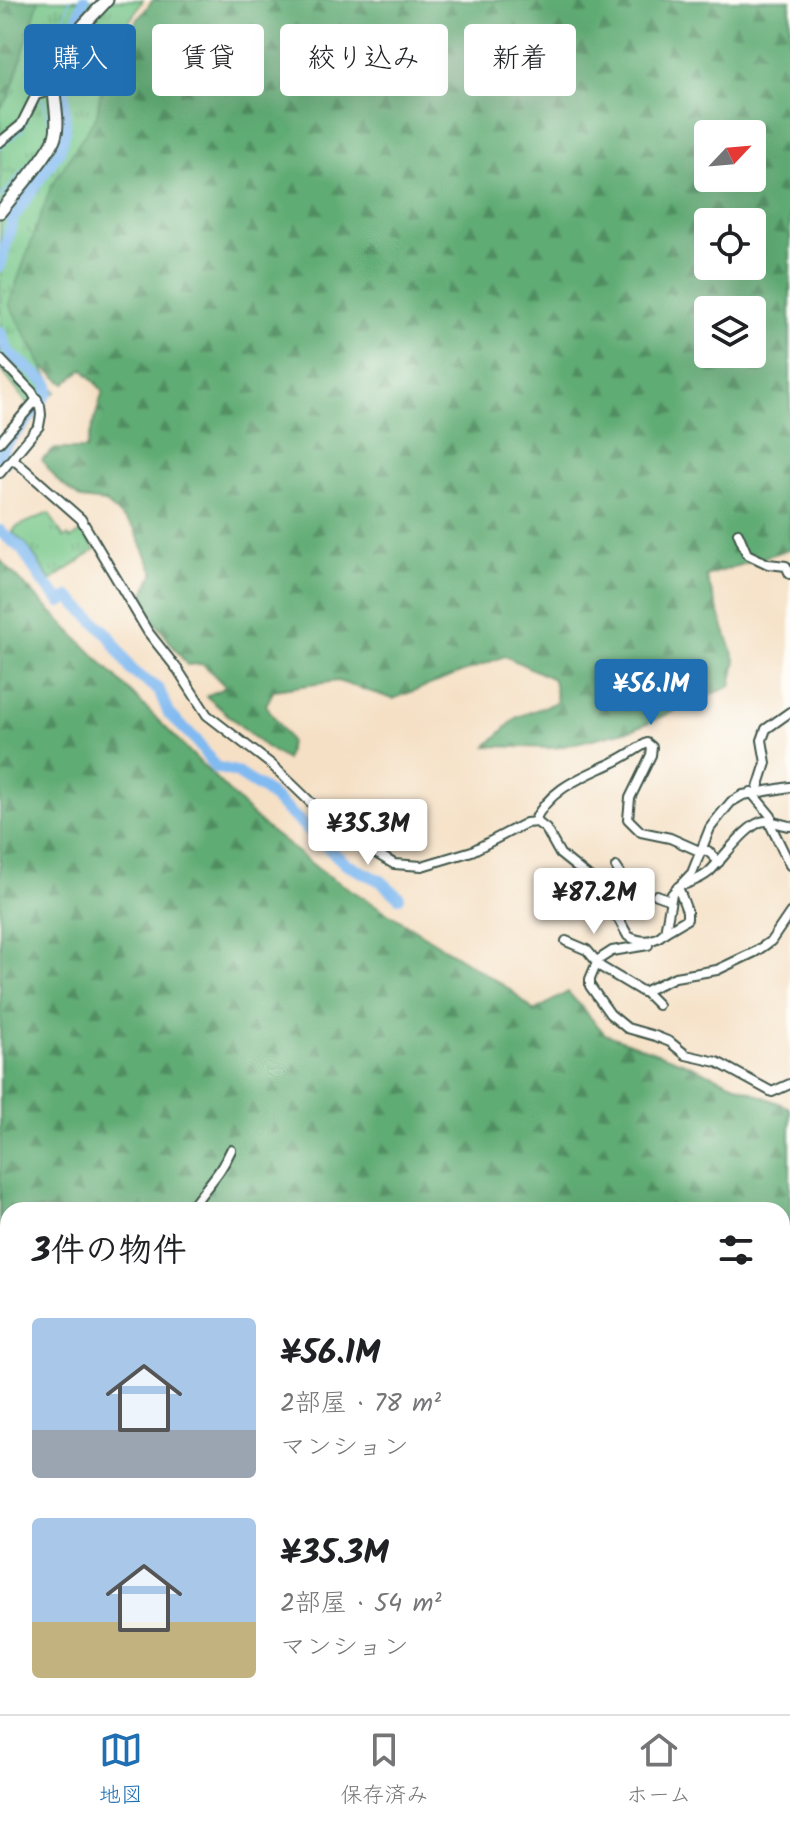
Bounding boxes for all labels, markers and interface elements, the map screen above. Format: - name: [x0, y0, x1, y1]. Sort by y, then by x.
- chip: 購入: [24, 24, 136, 96]
- chip: 賃貸: [152, 24, 264, 96]
- chip: 絞り込み: [280, 24, 448, 96]
- chip: 新着: [464, 24, 576, 96]
- north arrow: [694, 120, 766, 192]
- map controls: [694, 120, 766, 368]
- button: locate: [694, 208, 766, 280]
- button: layers: [694, 296, 766, 368]
- pin: ¥56.1M: [586, 659, 716, 727]
- text: ¥56.1M: [613, 664, 689, 706]
- pin: ¥35.3M: [303, 799, 433, 867]
- text: ¥35.3M: [326, 804, 410, 846]
- pin: ¥87.2M: [529, 868, 659, 936]
- text: ¥87.2M: [552, 873, 636, 915]
- text: 3件の物件: [32, 1225, 187, 1279]
- icon: filters: [714, 1228, 758, 1272]
- text: ¥56.1M: [280, 1327, 381, 1381]
- icon: home: [96, 1350, 192, 1446]
- text: 2部屋 · 78 m²: [280, 1383, 441, 1425]
- text: マンション: [280, 1427, 409, 1469]
- text: ¥35.3M: [280, 1527, 389, 1581]
- icon: home: [96, 1550, 192, 1646]
- text: 2部屋 · 54 m²: [280, 1583, 442, 1625]
- text: マンション: [280, 1627, 409, 1669]
- tab: 地図: [99, 1728, 143, 1814]
- tab: 保存済み: [340, 1728, 428, 1814]
- tab: ホーム: [626, 1728, 691, 1814]

